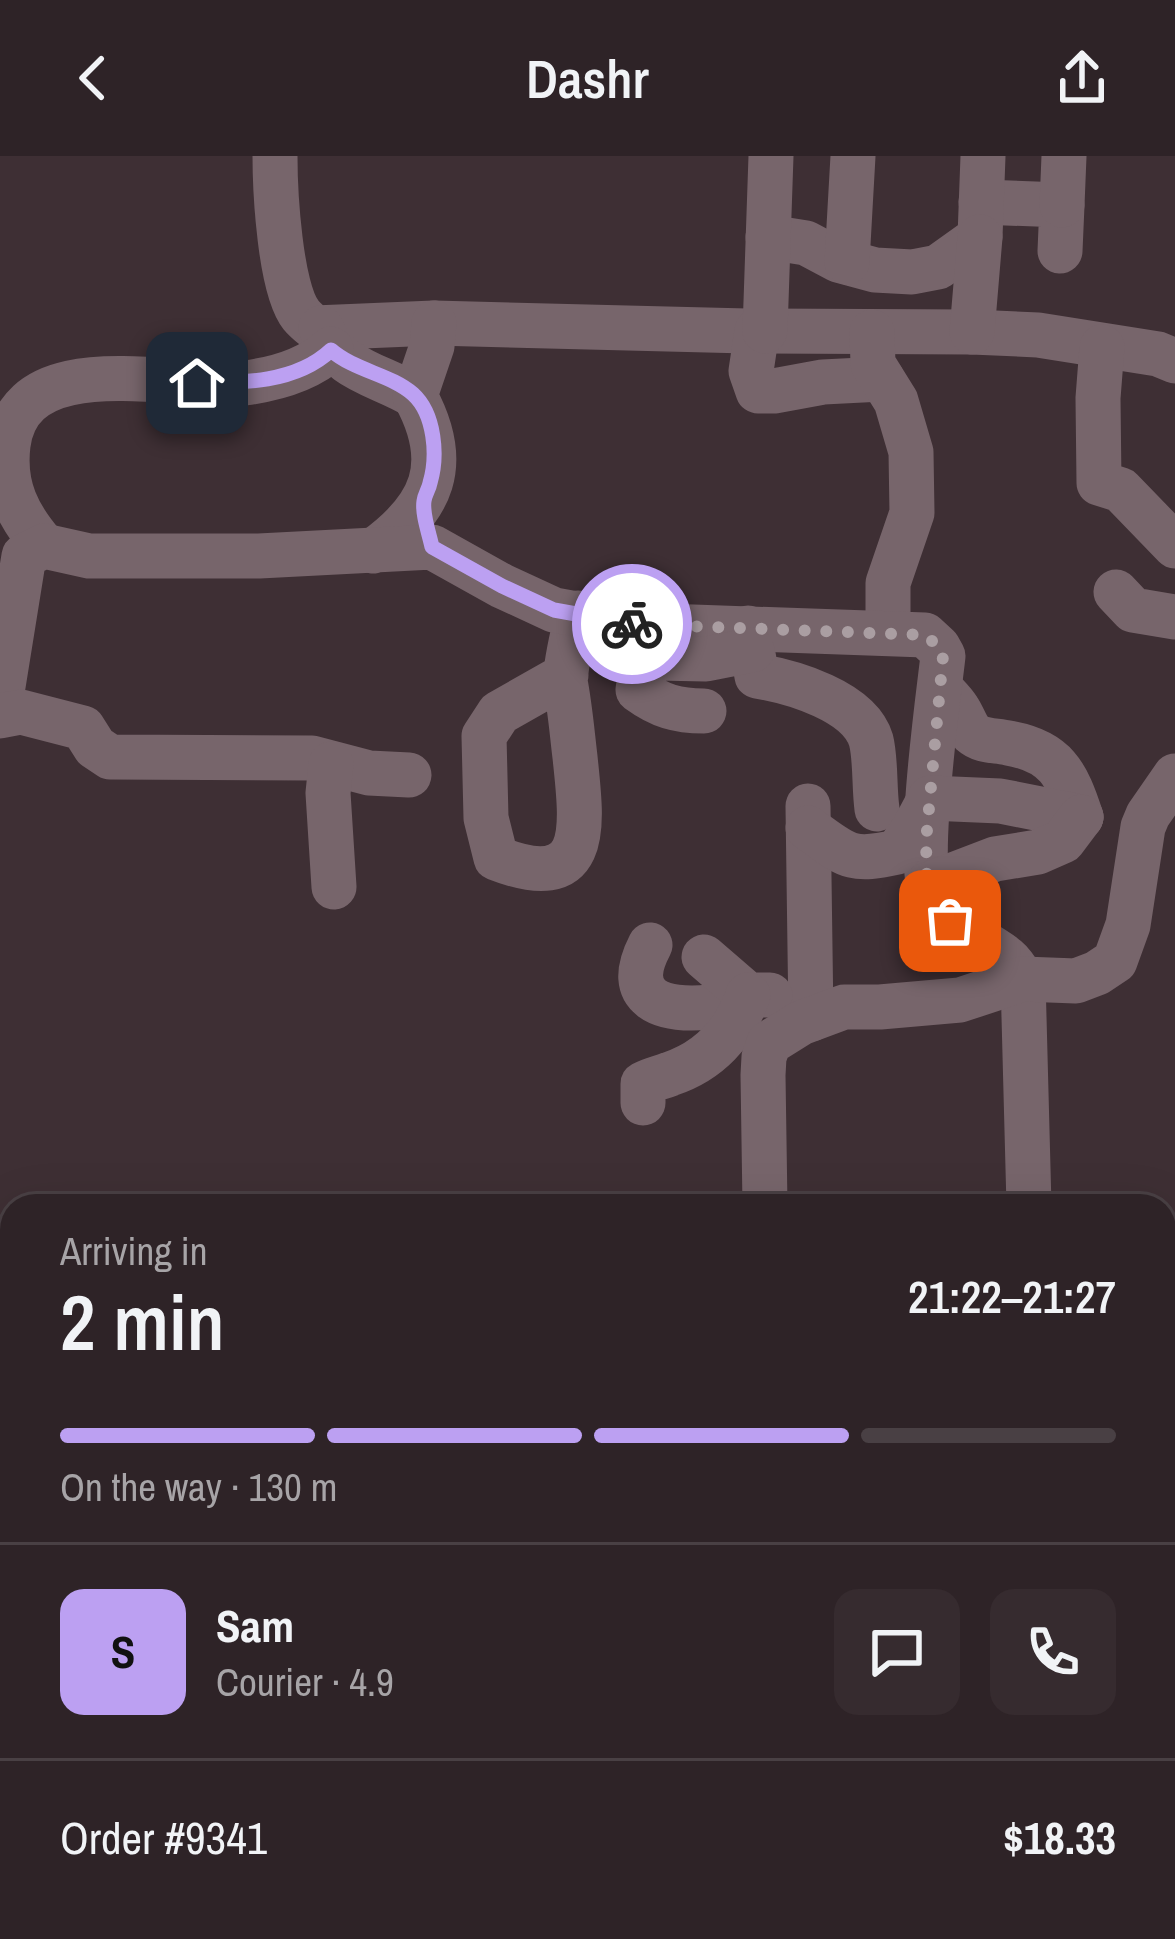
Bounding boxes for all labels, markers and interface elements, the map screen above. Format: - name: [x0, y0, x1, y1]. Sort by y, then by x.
- text: Dashr: [526, 42, 649, 115]
- icon: back: [60, 45, 126, 111]
- icon: share: [1049, 45, 1115, 111]
- pin: [146, 332, 248, 434]
- icon: home: [164, 350, 230, 416]
- courier: [572, 564, 692, 684]
- icon: bike: [599, 591, 665, 657]
- pin: [899, 870, 1001, 972]
- icon: bag: [917, 888, 983, 954]
- text: Arriving in: [60, 1225, 208, 1277]
- text: 21:22–21:27: [908, 1266, 1116, 1327]
- text: 2 min: [60, 1269, 225, 1374]
- text: On the way · 130 m: [60, 1461, 337, 1513]
- button: chat: [834, 1589, 960, 1715]
- button: phone: [990, 1589, 1116, 1715]
- text: Sam: [216, 1595, 294, 1656]
- text: S: [111, 1621, 135, 1682]
- text: Courier · 4.9: [216, 1656, 394, 1708]
- text: Order #9341: [60, 1807, 267, 1868]
- text: $18.33: [1003, 1807, 1116, 1868]

